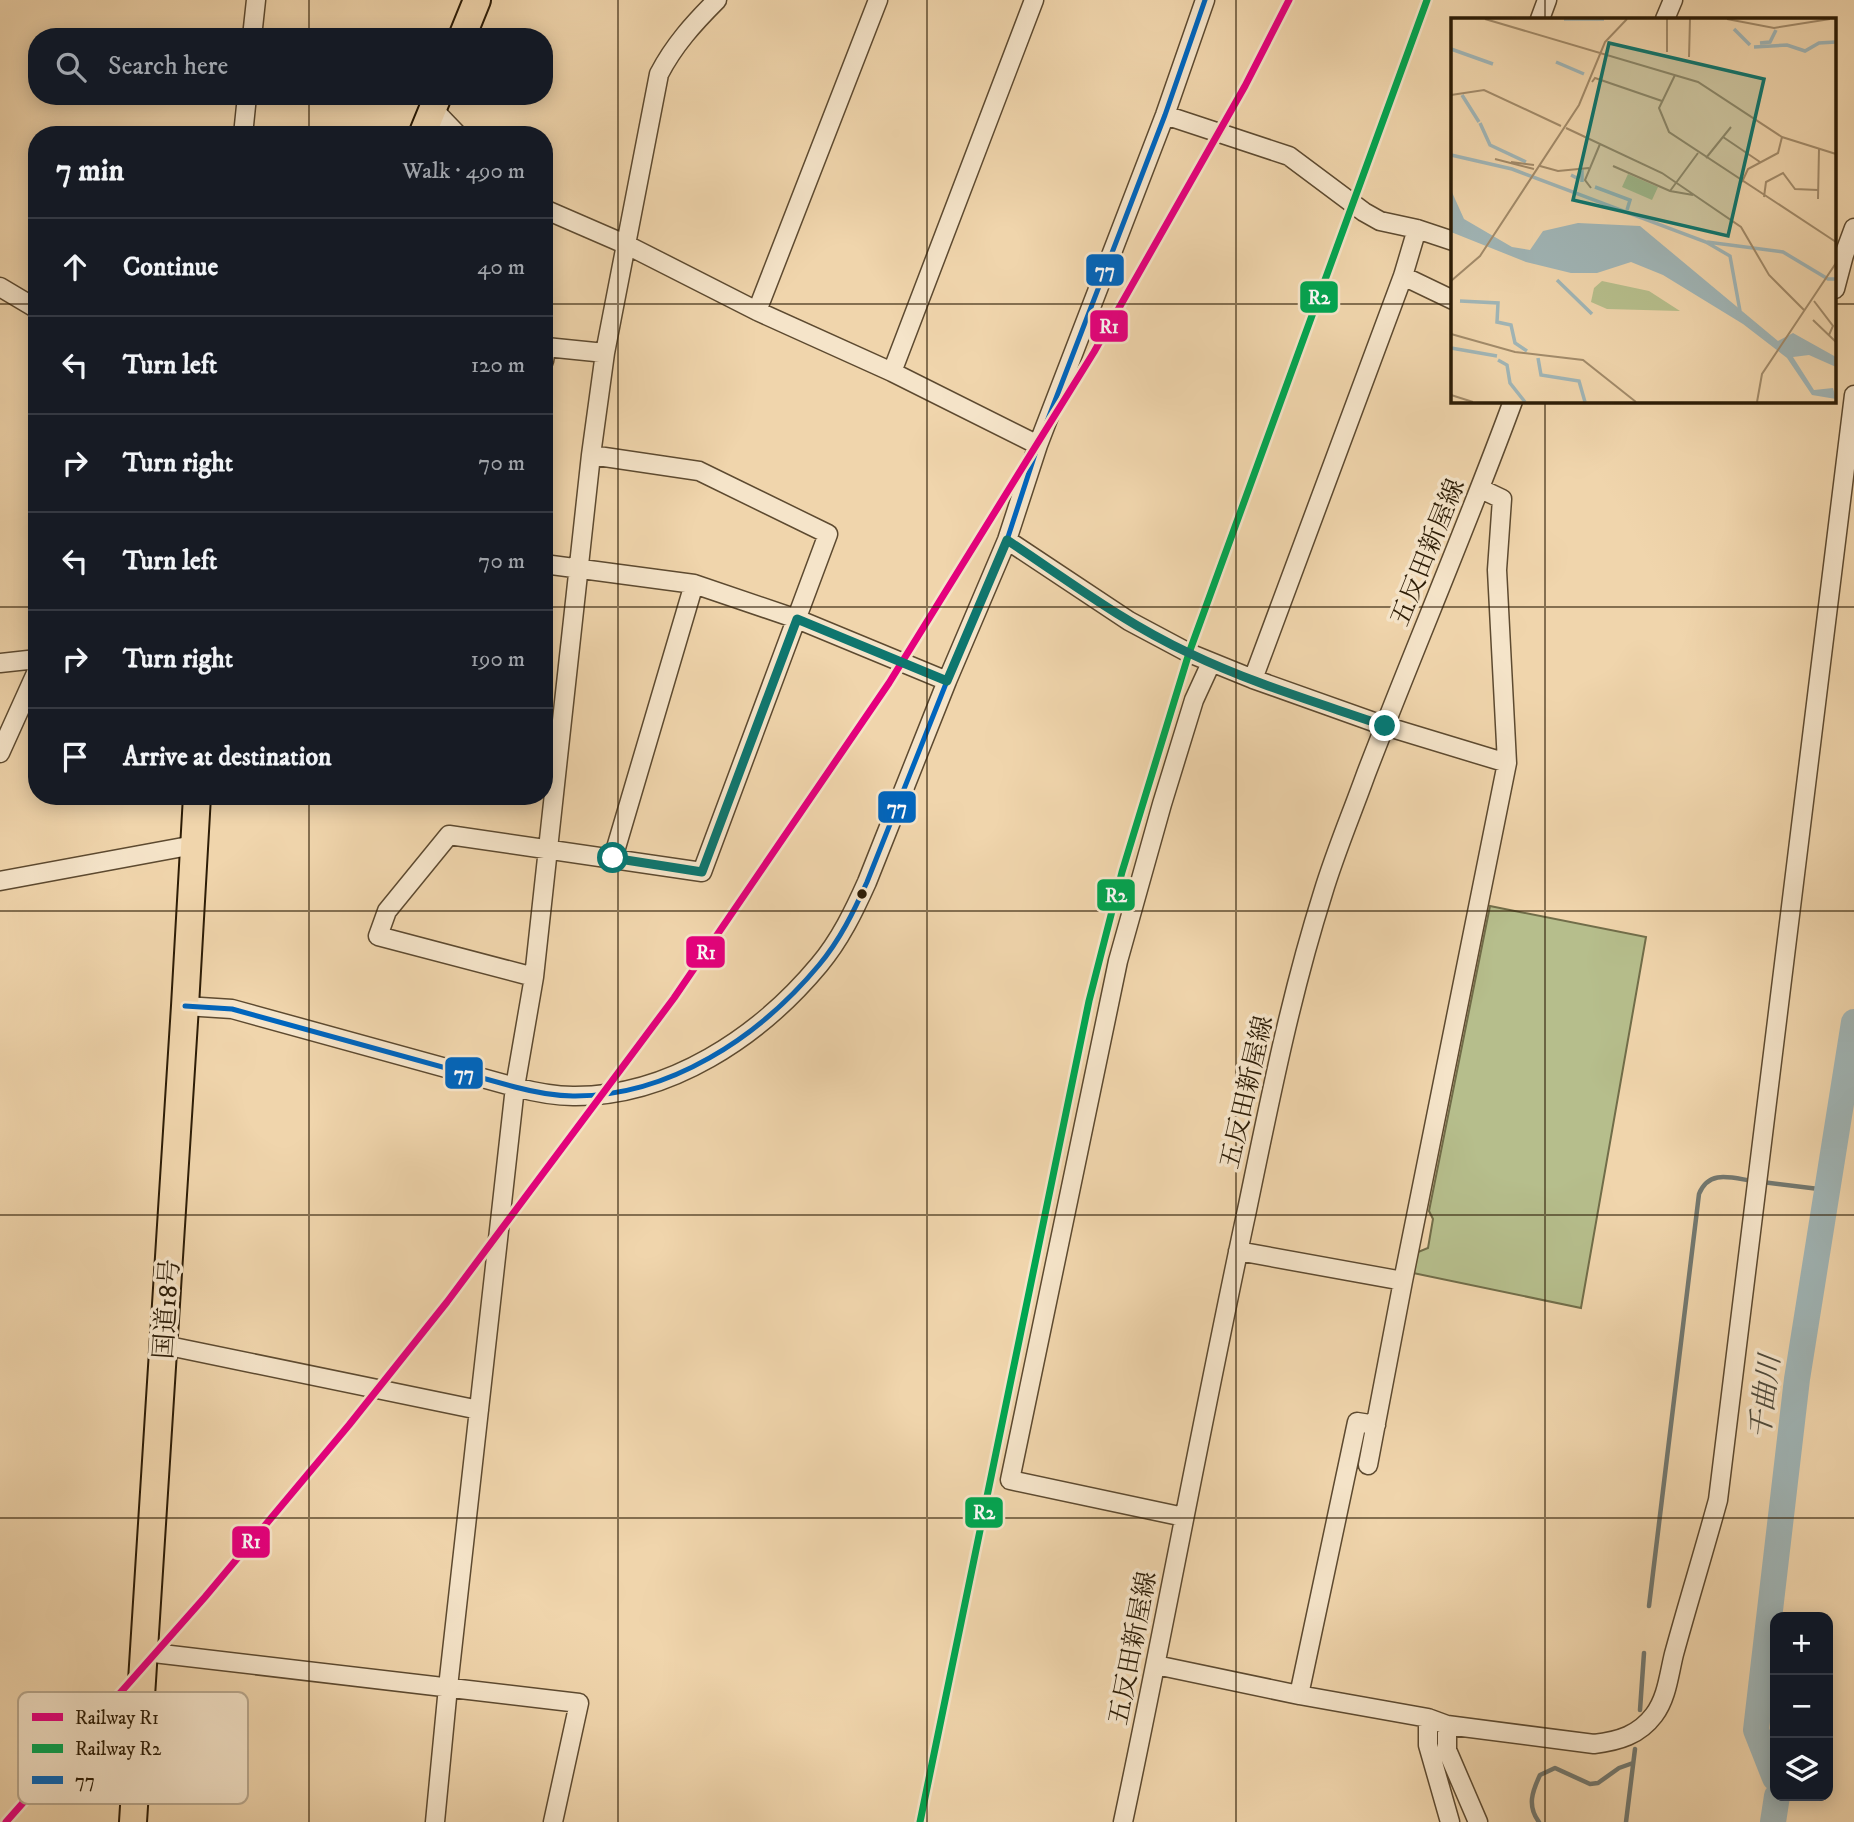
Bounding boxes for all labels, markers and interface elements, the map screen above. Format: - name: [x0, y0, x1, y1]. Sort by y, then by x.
- inset map: [1451, 18, 1836, 402]
- search box: [28, 28, 553, 105]
- icon: search: [52, 48, 90, 86]
- text: Search here: [108, 50, 228, 83]
- text: 7 min: [56, 153, 124, 190]
- text: Walk · 490 m: [403, 157, 525, 186]
- icon: ahead: [56, 248, 94, 286]
- text: Continue: [123, 251, 218, 284]
- text: 40 m: [477, 253, 525, 282]
- line badge: 77: [1085, 253, 1125, 287]
- text: 77: [1095, 260, 1115, 283]
- line badge: R2: [1299, 280, 1339, 314]
- text: R2: [1308, 287, 1331, 310]
- line badge: R1: [1089, 309, 1129, 343]
- text: R1: [1099, 316, 1119, 339]
- icon: left: [56, 346, 94, 384]
- text: Turn left: [123, 349, 217, 382]
- text: 120 m: [471, 351, 525, 380]
- icon: right: [56, 444, 94, 482]
- text: Turn right: [123, 447, 233, 480]
- text: 70 m: [478, 449, 525, 478]
- street label: 五反田新屋線: [1384, 474, 1473, 631]
- icon: left: [56, 542, 94, 580]
- text: Turn left: [123, 545, 217, 578]
- text: 70 m: [478, 547, 525, 576]
- icon: right: [56, 640, 94, 678]
- text: Turn right: [123, 643, 233, 676]
- text: 190 m: [471, 645, 525, 674]
- route end: [1369, 710, 1400, 741]
- icon: arrive: [56, 738, 94, 776]
- text: Arrive at destination: [123, 741, 332, 774]
- line badge: 77: [877, 790, 917, 824]
- text: 77: [887, 797, 907, 820]
- route start: [597, 842, 628, 873]
- line badge: R2: [1096, 878, 1136, 912]
- text: R2: [1105, 885, 1128, 908]
- unlabelled marker: [855, 887, 869, 901]
- line badge: R1: [685, 935, 726, 969]
- text: R1: [696, 942, 716, 965]
- street label: 五反田新屋線: [1214, 1013, 1281, 1172]
- line badge: 77: [444, 1056, 484, 1090]
- text: 77: [454, 1063, 474, 1086]
- street label: 国道18号: [148, 1258, 187, 1360]
- water label: 千曲川: [1743, 1350, 1788, 1441]
- line badge: R2: [964, 1496, 1004, 1529]
- text: R2: [973, 1502, 996, 1525]
- line badge: R1: [231, 1525, 271, 1559]
- text: R1: [241, 1531, 261, 1554]
- street label: 五反田新屋線: [1102, 1569, 1165, 1728]
- map controls: [1770, 1612, 1833, 1801]
- button: +: [1770, 1612, 1833, 1675]
- button: −: [1770, 1675, 1833, 1738]
- legend: [18, 1692, 248, 1804]
- text: Railway R1: [75, 1707, 159, 1730]
- text: Railway R2: [75, 1738, 162, 1761]
- button: layers: [1770, 1738, 1833, 1801]
- text: 77: [75, 1770, 95, 1793]

